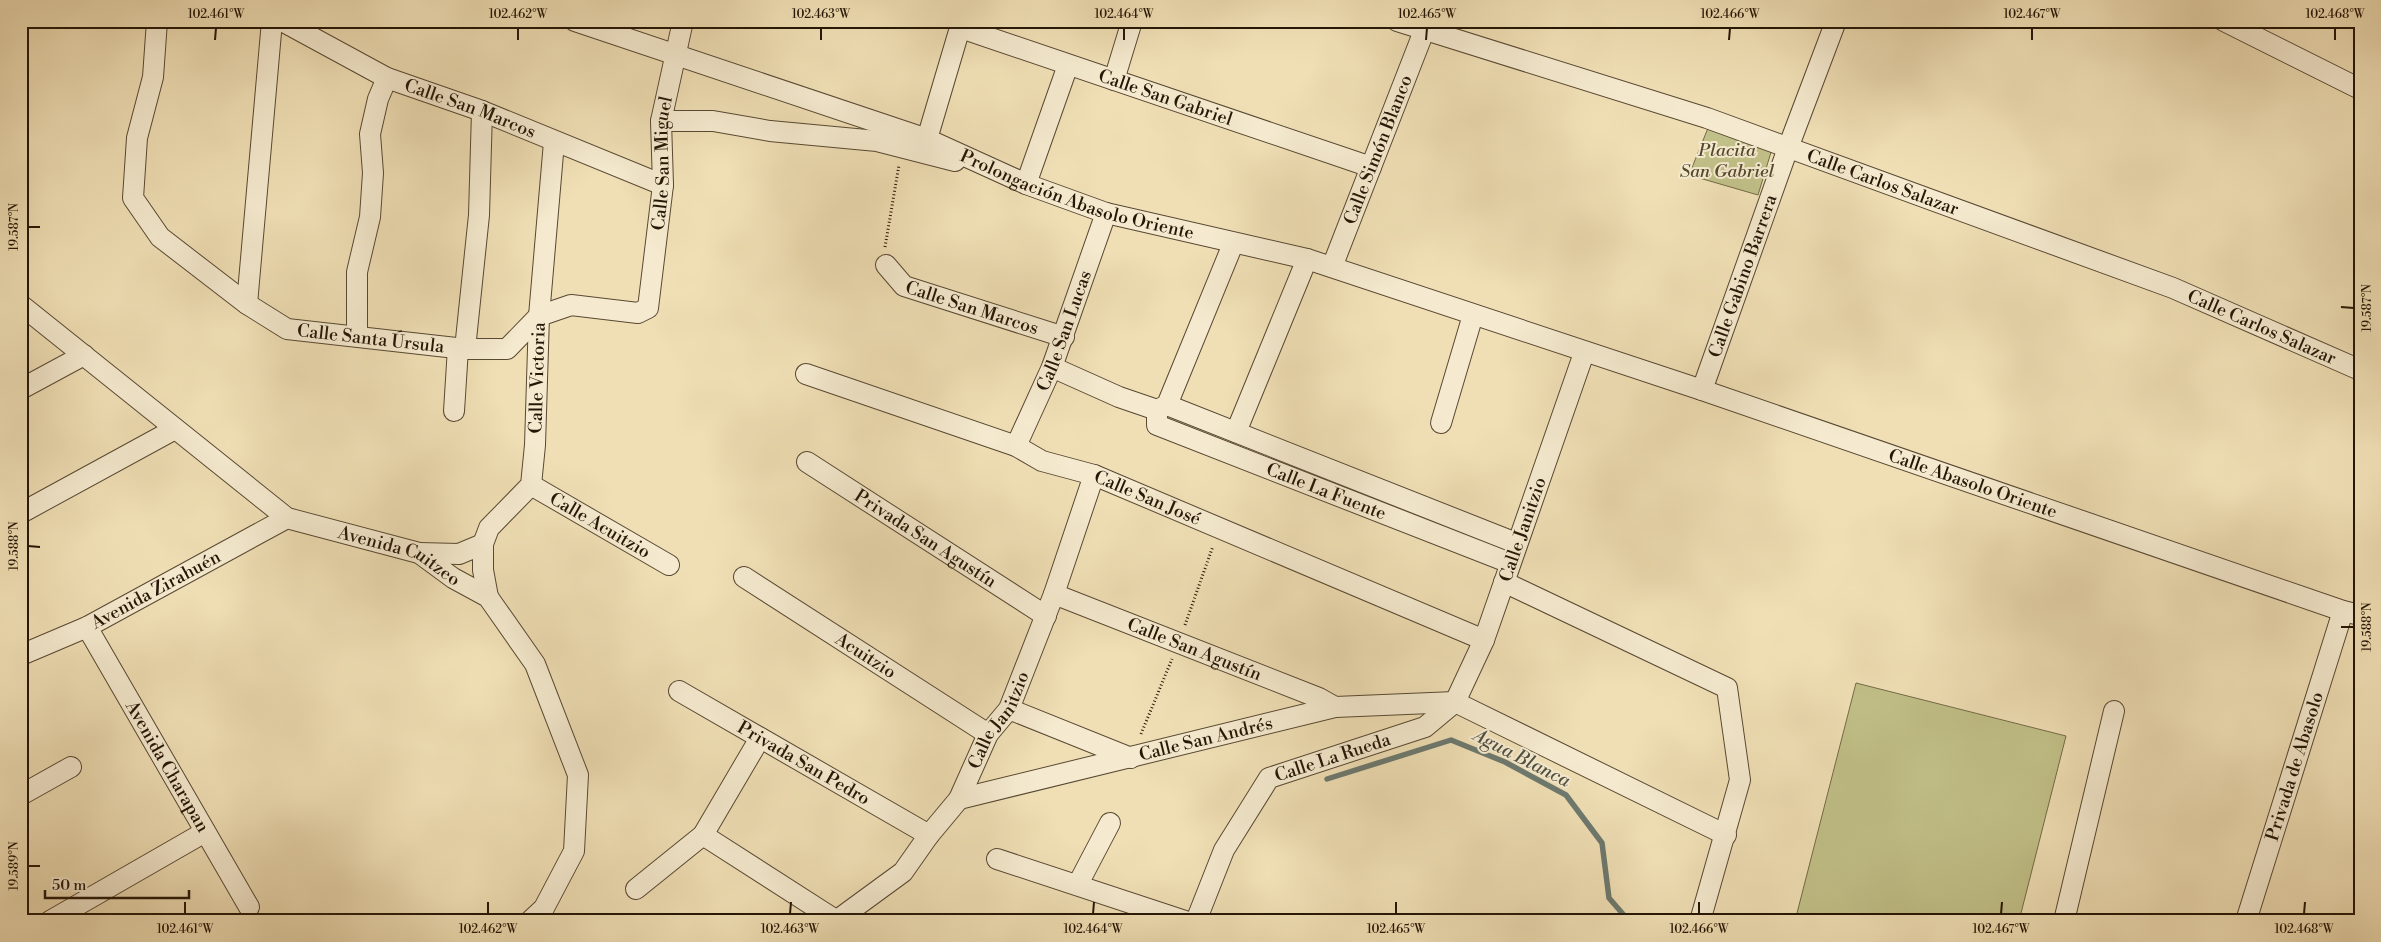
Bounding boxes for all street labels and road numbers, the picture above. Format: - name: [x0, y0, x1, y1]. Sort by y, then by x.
- street label: Calle San Gabriel: [1096, 64, 1236, 131]
- street label: Calle Simón Blanco: [1338, 72, 1417, 228]
- street label: Calle San Marcos: [401, 73, 539, 143]
- street label: Calle San Miguel: [646, 93, 678, 232]
- street label: Prolongación Abasolo Oriente: [957, 144, 1196, 244]
- street label: Calle Carlos Salazar: [1804, 144, 1962, 221]
- street label: Calle Gabino Barrera: [1703, 190, 1782, 361]
- street label: Calle San Lucas: [1031, 267, 1097, 395]
- street label: Calle San Marcos: [902, 276, 1042, 340]
- street label: Calle Carlos Salazar: [2184, 284, 2340, 370]
- street label: Calle Santa Úrsula: [296, 319, 446, 358]
- street label: Calle Victoria: [524, 321, 550, 434]
- street label: Calle Abasolo Oriente: [1886, 444, 2060, 523]
- street label: Calle La Fuente: [1263, 457, 1390, 525]
- street label: Calle San José: [1091, 465, 1204, 530]
- street label: Calle Janitzio: [1494, 474, 1551, 585]
- street label: Privada San Agustín: [850, 484, 1001, 593]
- street label: Calle Acuitzio: [546, 487, 655, 563]
- street label: Avenida Cuitzeo: [335, 520, 464, 591]
- street label: Avenida Zirahuén: [86, 545, 225, 635]
- street label: Calle San Agustín: [1124, 612, 1265, 686]
- street label: Acuitzio: [830, 627, 901, 684]
- street label: Calle Janitzio: [962, 668, 1034, 772]
- street label: Privada de Abasolo: [2260, 689, 2329, 844]
- street label: Avenida Charapan: [120, 696, 215, 837]
- street label: Calle San Andrés: [1137, 711, 1275, 766]
- street label: Privada San Pedro: [733, 716, 874, 810]
- street label: Calle La Rueda: [1271, 727, 1394, 787]

